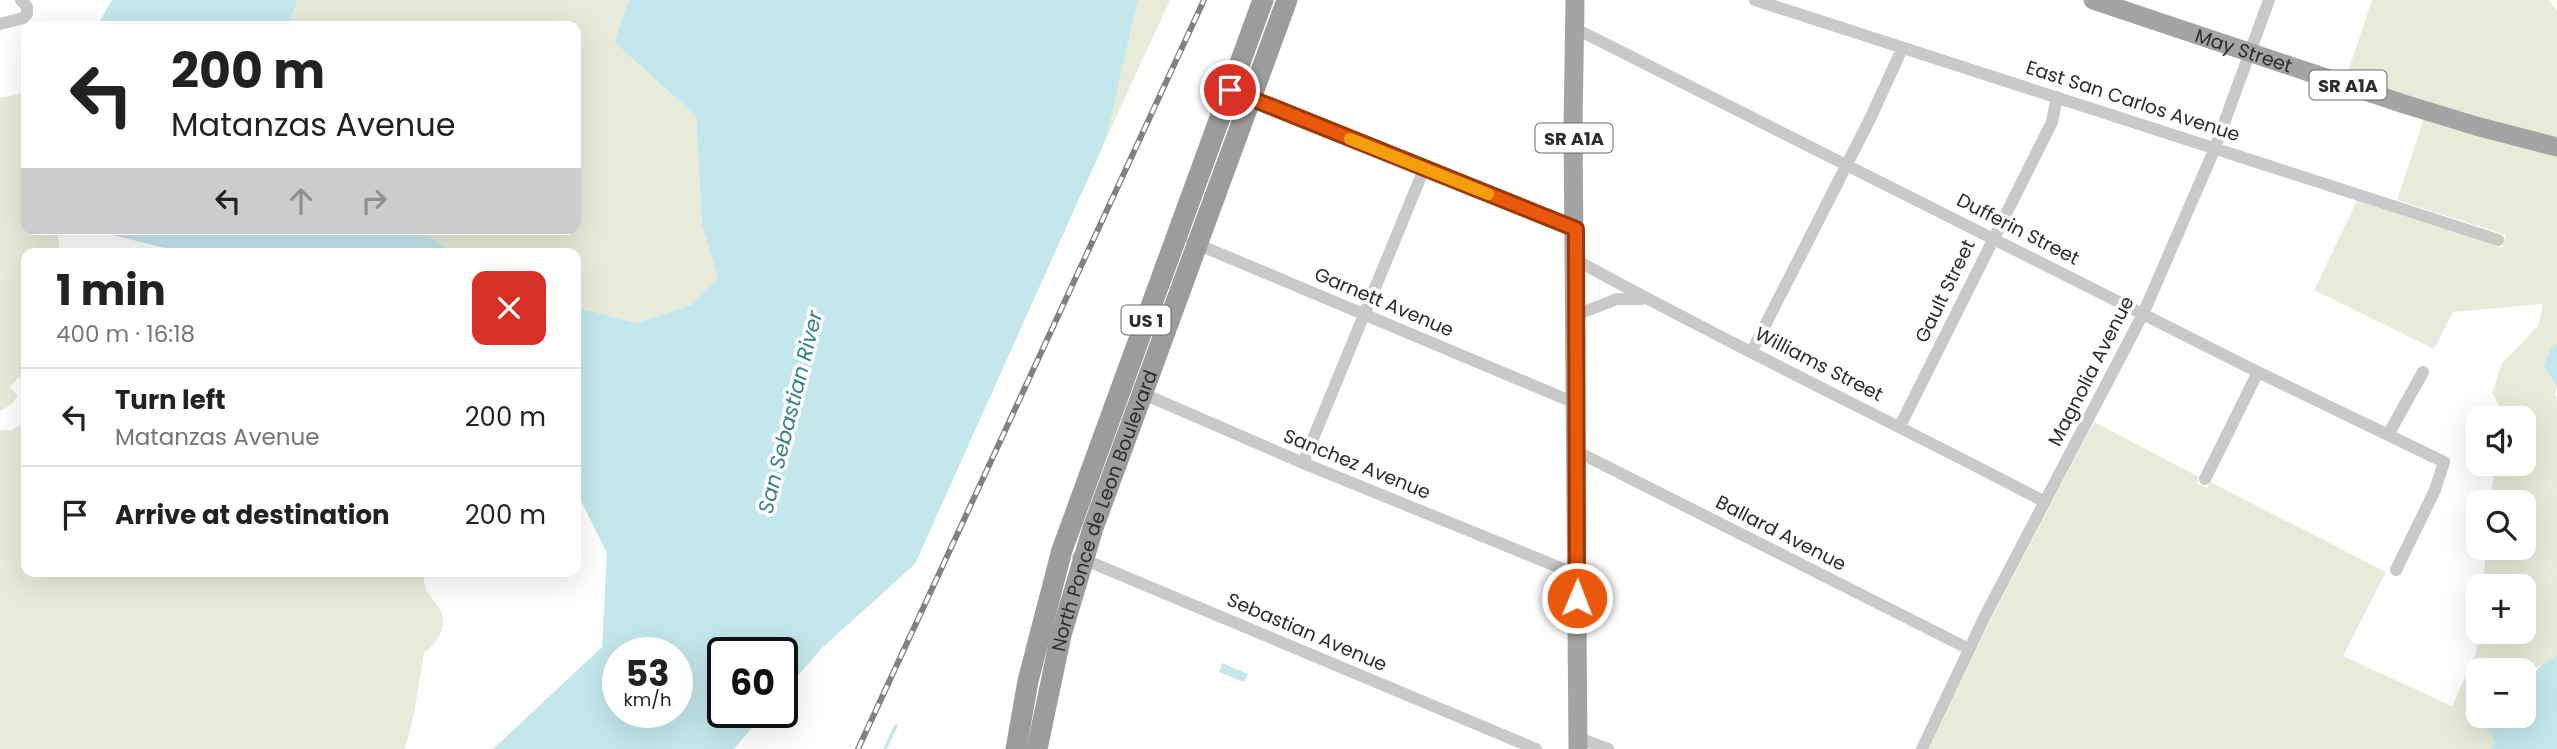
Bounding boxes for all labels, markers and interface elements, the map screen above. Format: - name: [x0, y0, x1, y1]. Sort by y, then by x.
- street label: May Street: [2192, 22, 2296, 79]
- text: 200 m: [171, 37, 325, 105]
- icon: left: [56, 49, 147, 140]
- street label: East San Carlos Avenue: [2023, 54, 2243, 148]
- pin: [1200, 60, 1260, 120]
- road number: SR A1A: [2310, 70, 2386, 100]
- icon: arrive: [1211, 71, 1249, 109]
- text: Matanzas Avenue: [171, 102, 456, 147]
- road number: SR A1A: [1536, 124, 1612, 153]
- icon: left: [209, 182, 247, 220]
- icon: ahead: [282, 182, 320, 220]
- icon: right: [355, 182, 393, 220]
- street label: Dufferin Street: [1952, 186, 2084, 272]
- street label: Gault Street: [1908, 235, 1982, 347]
- street label: Garnett Avenue: [1310, 260, 1458, 344]
- text: 1 min: [56, 261, 166, 320]
- button: close: [472, 271, 546, 345]
- street label: Magnolia Avenue: [2042, 291, 2140, 451]
- water label: San Sebastian River: [751, 306, 830, 516]
- road number: US 1: [1122, 306, 1170, 334]
- text: 400 m · 16:18: [56, 318, 195, 350]
- street label: Williams Street: [1750, 320, 1888, 408]
- street label: North Ponce de Leon Boulevard: [1044, 366, 1163, 654]
- text: Turn left: [115, 382, 226, 418]
- icon: left: [56, 398, 94, 436]
- text: 200 m: [465, 399, 546, 435]
- map controls: [2466, 406, 2536, 728]
- button: sound: [2466, 406, 2536, 476]
- text: Matanzas Avenue: [115, 421, 320, 453]
- street label: Sanchez Avenue: [1279, 422, 1435, 506]
- street label: Ballard Avenue: [1711, 489, 1851, 577]
- button: search: [2466, 490, 2536, 560]
- icon: arrive: [56, 496, 94, 534]
- text: Arrive at destination: [115, 497, 390, 533]
- text: 200 m: [465, 497, 546, 533]
- position arrow: [1540, 561, 1614, 635]
- button: +: [2466, 574, 2536, 644]
- street label: Sebastian Avenue: [1223, 586, 1391, 678]
- speed limit sign: 60: [707, 637, 798, 728]
- text: 53: [626, 649, 669, 698]
- button: −: [2466, 658, 2536, 728]
- text: km/h: [624, 687, 671, 712]

